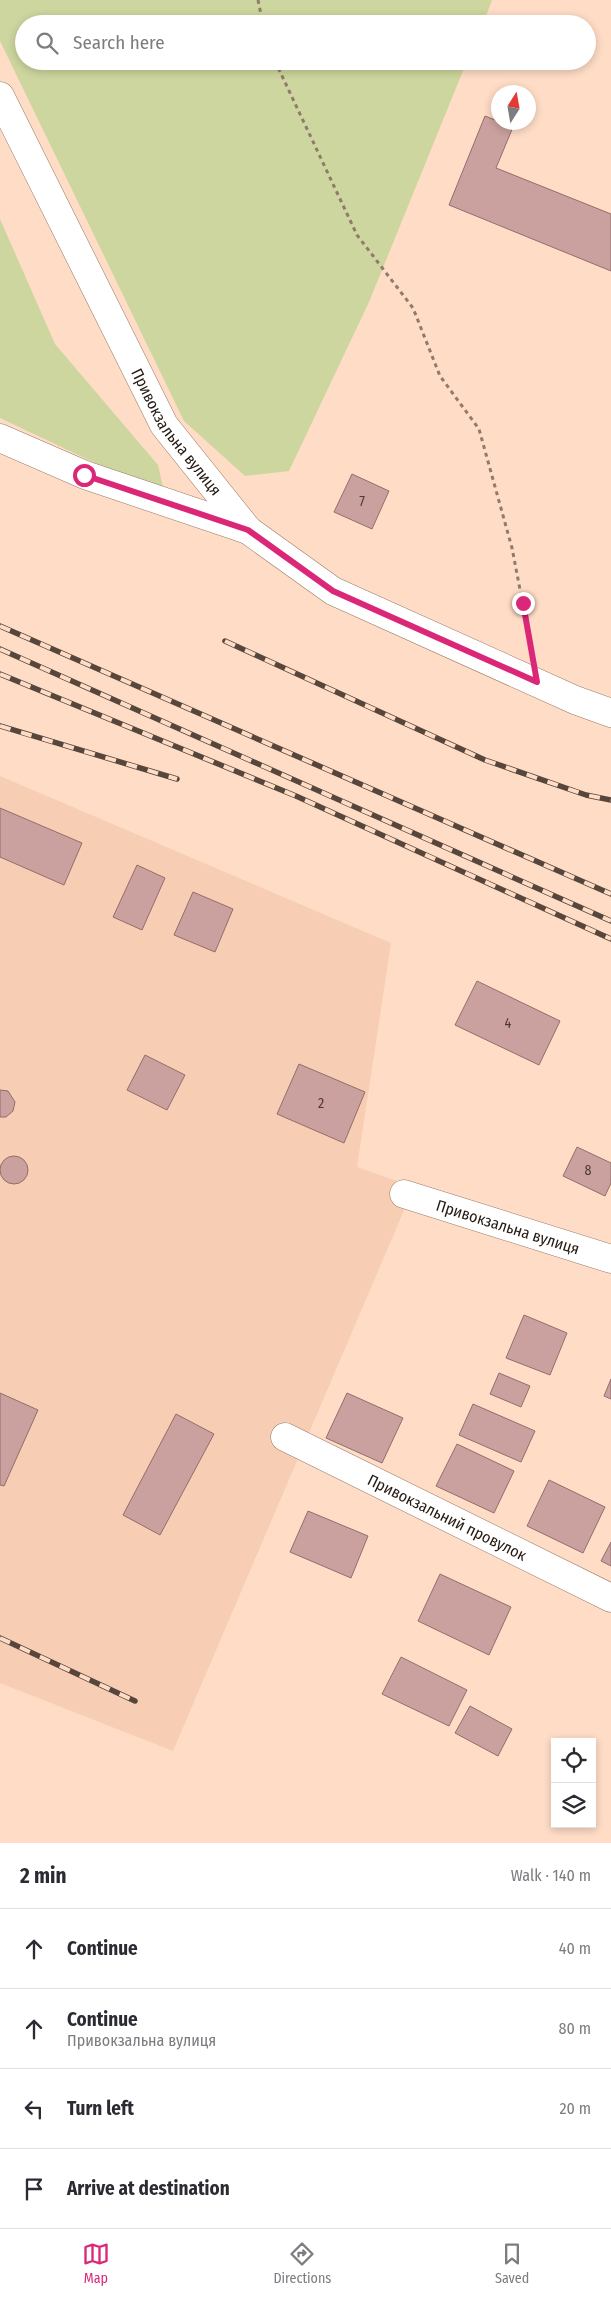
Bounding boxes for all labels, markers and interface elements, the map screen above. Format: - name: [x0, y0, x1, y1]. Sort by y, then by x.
- search box: [15, 15, 596, 70]
- icon: search: [33, 29, 61, 57]
- text: Search here: [73, 31, 165, 54]
- north arrow: [491, 85, 536, 130]
- street label: Привокзальна вулиця: [127, 365, 225, 499]
- route start: [73, 464, 96, 487]
- house number: 7: [359, 493, 365, 510]
- route end: [512, 592, 535, 615]
- house number: 4: [505, 1015, 512, 1032]
- house number: 2: [318, 1095, 324, 1112]
- house number: 8: [585, 1162, 592, 1179]
- street label: Привокзальна вулиця: [434, 1196, 582, 1259]
- street label: Привокзальний провулок: [364, 1470, 530, 1565]
- map controls: [551, 1738, 596, 1828]
- button: locate: [551, 1738, 596, 1783]
- button: layers: [551, 1783, 596, 1828]
- text: 2 min: [20, 1863, 67, 1889]
- text: Walk · 140 m: [511, 1866, 591, 1885]
- icon: ahead: [20, 1935, 48, 1963]
- text: Continue: [67, 1937, 138, 1960]
- text: 40 m: [559, 1939, 591, 1958]
- text: Continue: [67, 2008, 138, 2031]
- icon: ahead: [20, 2015, 48, 2043]
- text: 80 m: [559, 2019, 591, 2038]
- text: Привокзальна вулиця: [67, 2031, 216, 2050]
- icon: left: [20, 2095, 48, 2123]
- text: Turn left: [67, 2097, 134, 2120]
- text: 20 m: [560, 2099, 591, 2118]
- icon: arrive: [20, 2175, 48, 2203]
- text: Arrive at destination: [67, 2177, 230, 2200]
- tab: Map: [82, 2240, 110, 2287]
- tab: Directions: [273, 2240, 331, 2287]
- tab: Saved: [495, 2240, 529, 2287]

